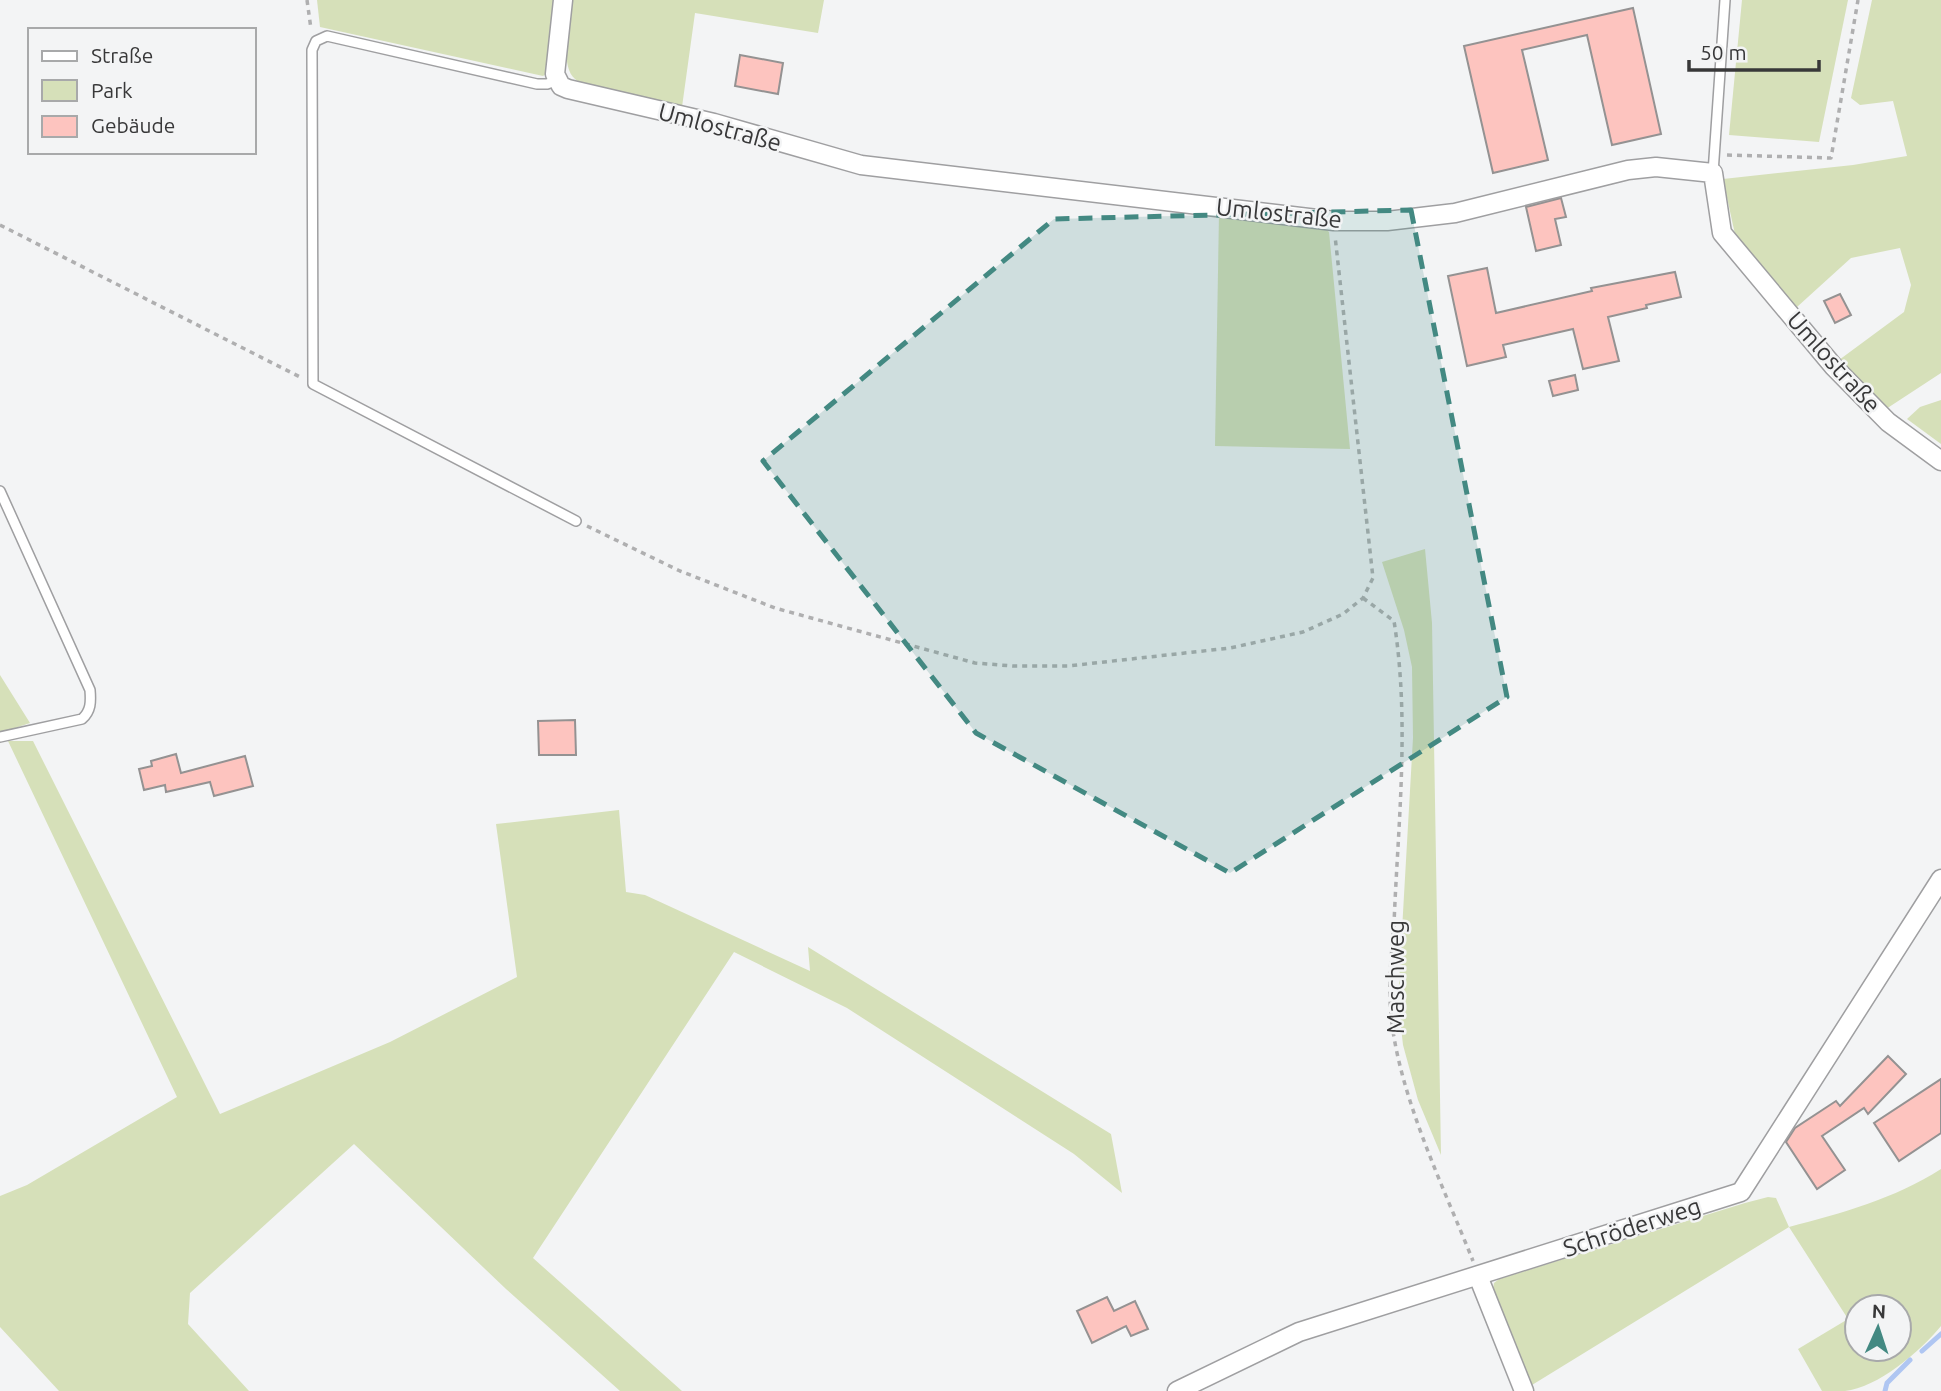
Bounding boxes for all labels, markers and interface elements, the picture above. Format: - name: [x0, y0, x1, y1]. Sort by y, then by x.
- legend: [28, 28, 256, 154]
- scale bar: [1689, 28, 1818, 72]
- text: 50 m: [1700, 40, 1747, 64]
- text: Straße: [91, 43, 153, 67]
- text: Park: [91, 78, 133, 102]
- street label: Umlostraße: [655, 98, 785, 156]
- text: Gebäude: [91, 113, 175, 137]
- street label: Umlostraße: [1215, 193, 1343, 233]
- street label: Umlostraße: [1782, 306, 1886, 418]
- street label: Maschweg: [1382, 920, 1409, 1034]
- street label: Schröderweg: [1560, 1192, 1704, 1262]
- north arrow: [1843, 1293, 1913, 1363]
- text: N: [1871, 1300, 1887, 1322]

